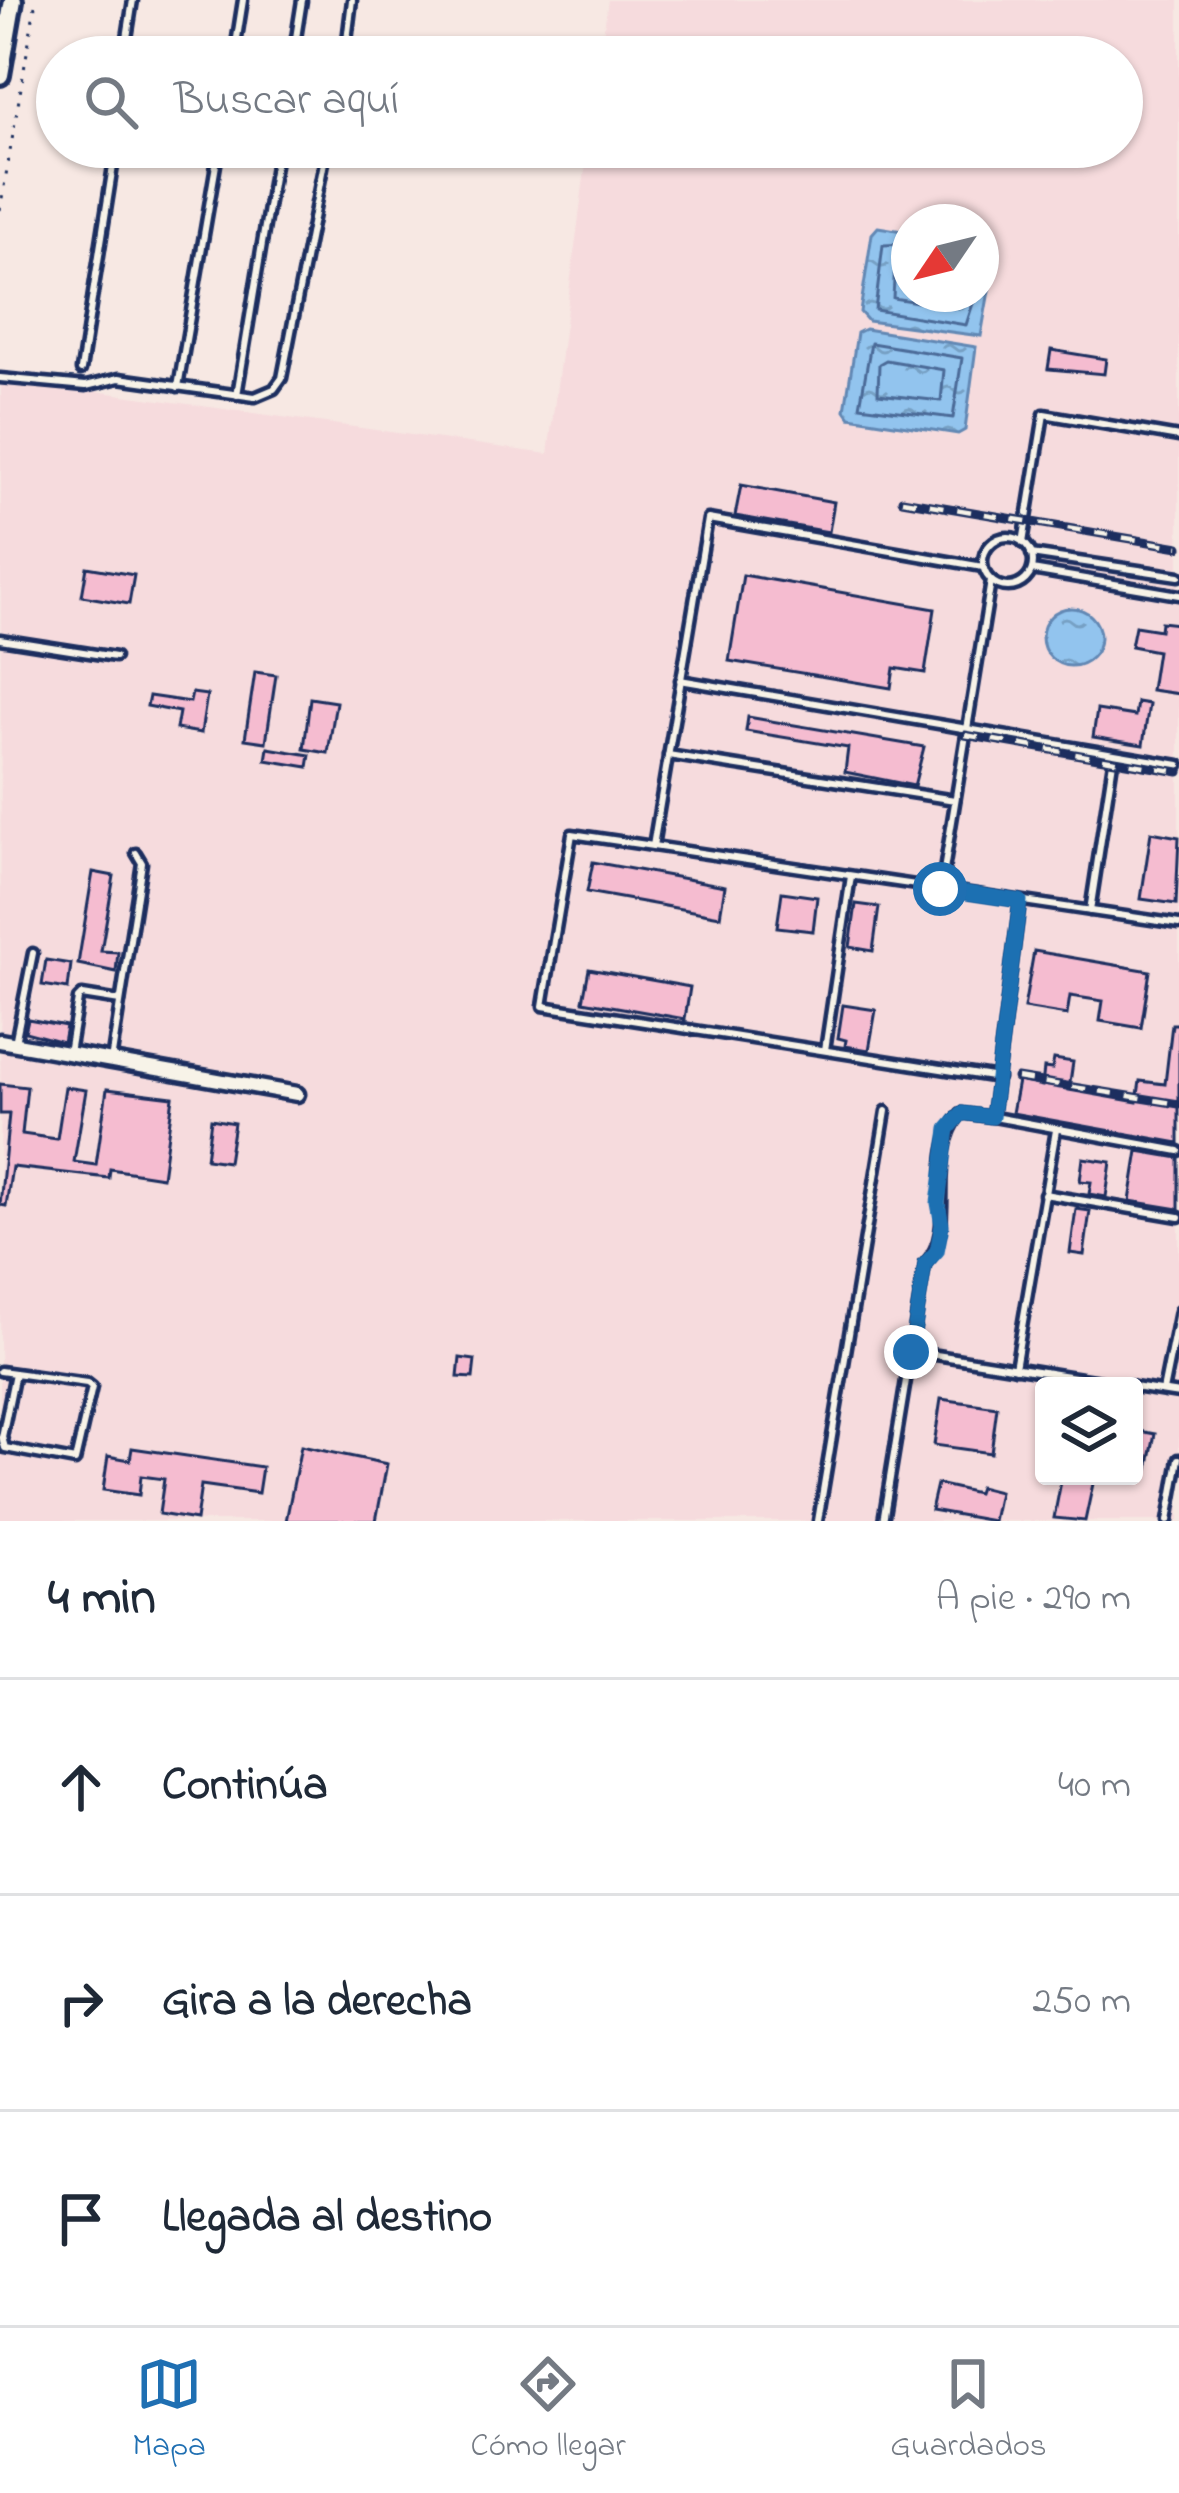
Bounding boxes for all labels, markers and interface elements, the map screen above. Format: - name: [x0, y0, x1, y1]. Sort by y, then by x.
- search box: [36, 36, 1143, 168]
- icon: search: [78, 69, 144, 135]
- text: Buscar aquí: [174, 69, 399, 135]
- north arrow: [891, 204, 999, 312]
- route start: [913, 862, 967, 916]
- route end: [884, 1325, 938, 1379]
- map controls: [1035, 1377, 1143, 1485]
- button: layers: [1035, 1377, 1143, 1485]
- text: 4 min: [48, 1562, 156, 1637]
- text: A pie · 290 m: [936, 1571, 1131, 1628]
- icon: ahead: [48, 1754, 114, 1820]
- text: Continúa: [162, 1754, 328, 1820]
- text: 40 m: [1058, 1758, 1131, 1815]
- icon: right: [48, 1970, 114, 2036]
- text: Gira a la derecha: [162, 1970, 472, 2036]
- text: 250 m: [1032, 1974, 1131, 2031]
- icon: arrive: [48, 2186, 114, 2252]
- text: Llegada al destino: [162, 2186, 492, 2252]
- tab: Mapa: [132, 2351, 206, 2471]
- tab: Cómo llegar: [471, 2351, 626, 2471]
- tab: Guardados: [890, 2351, 1047, 2471]

